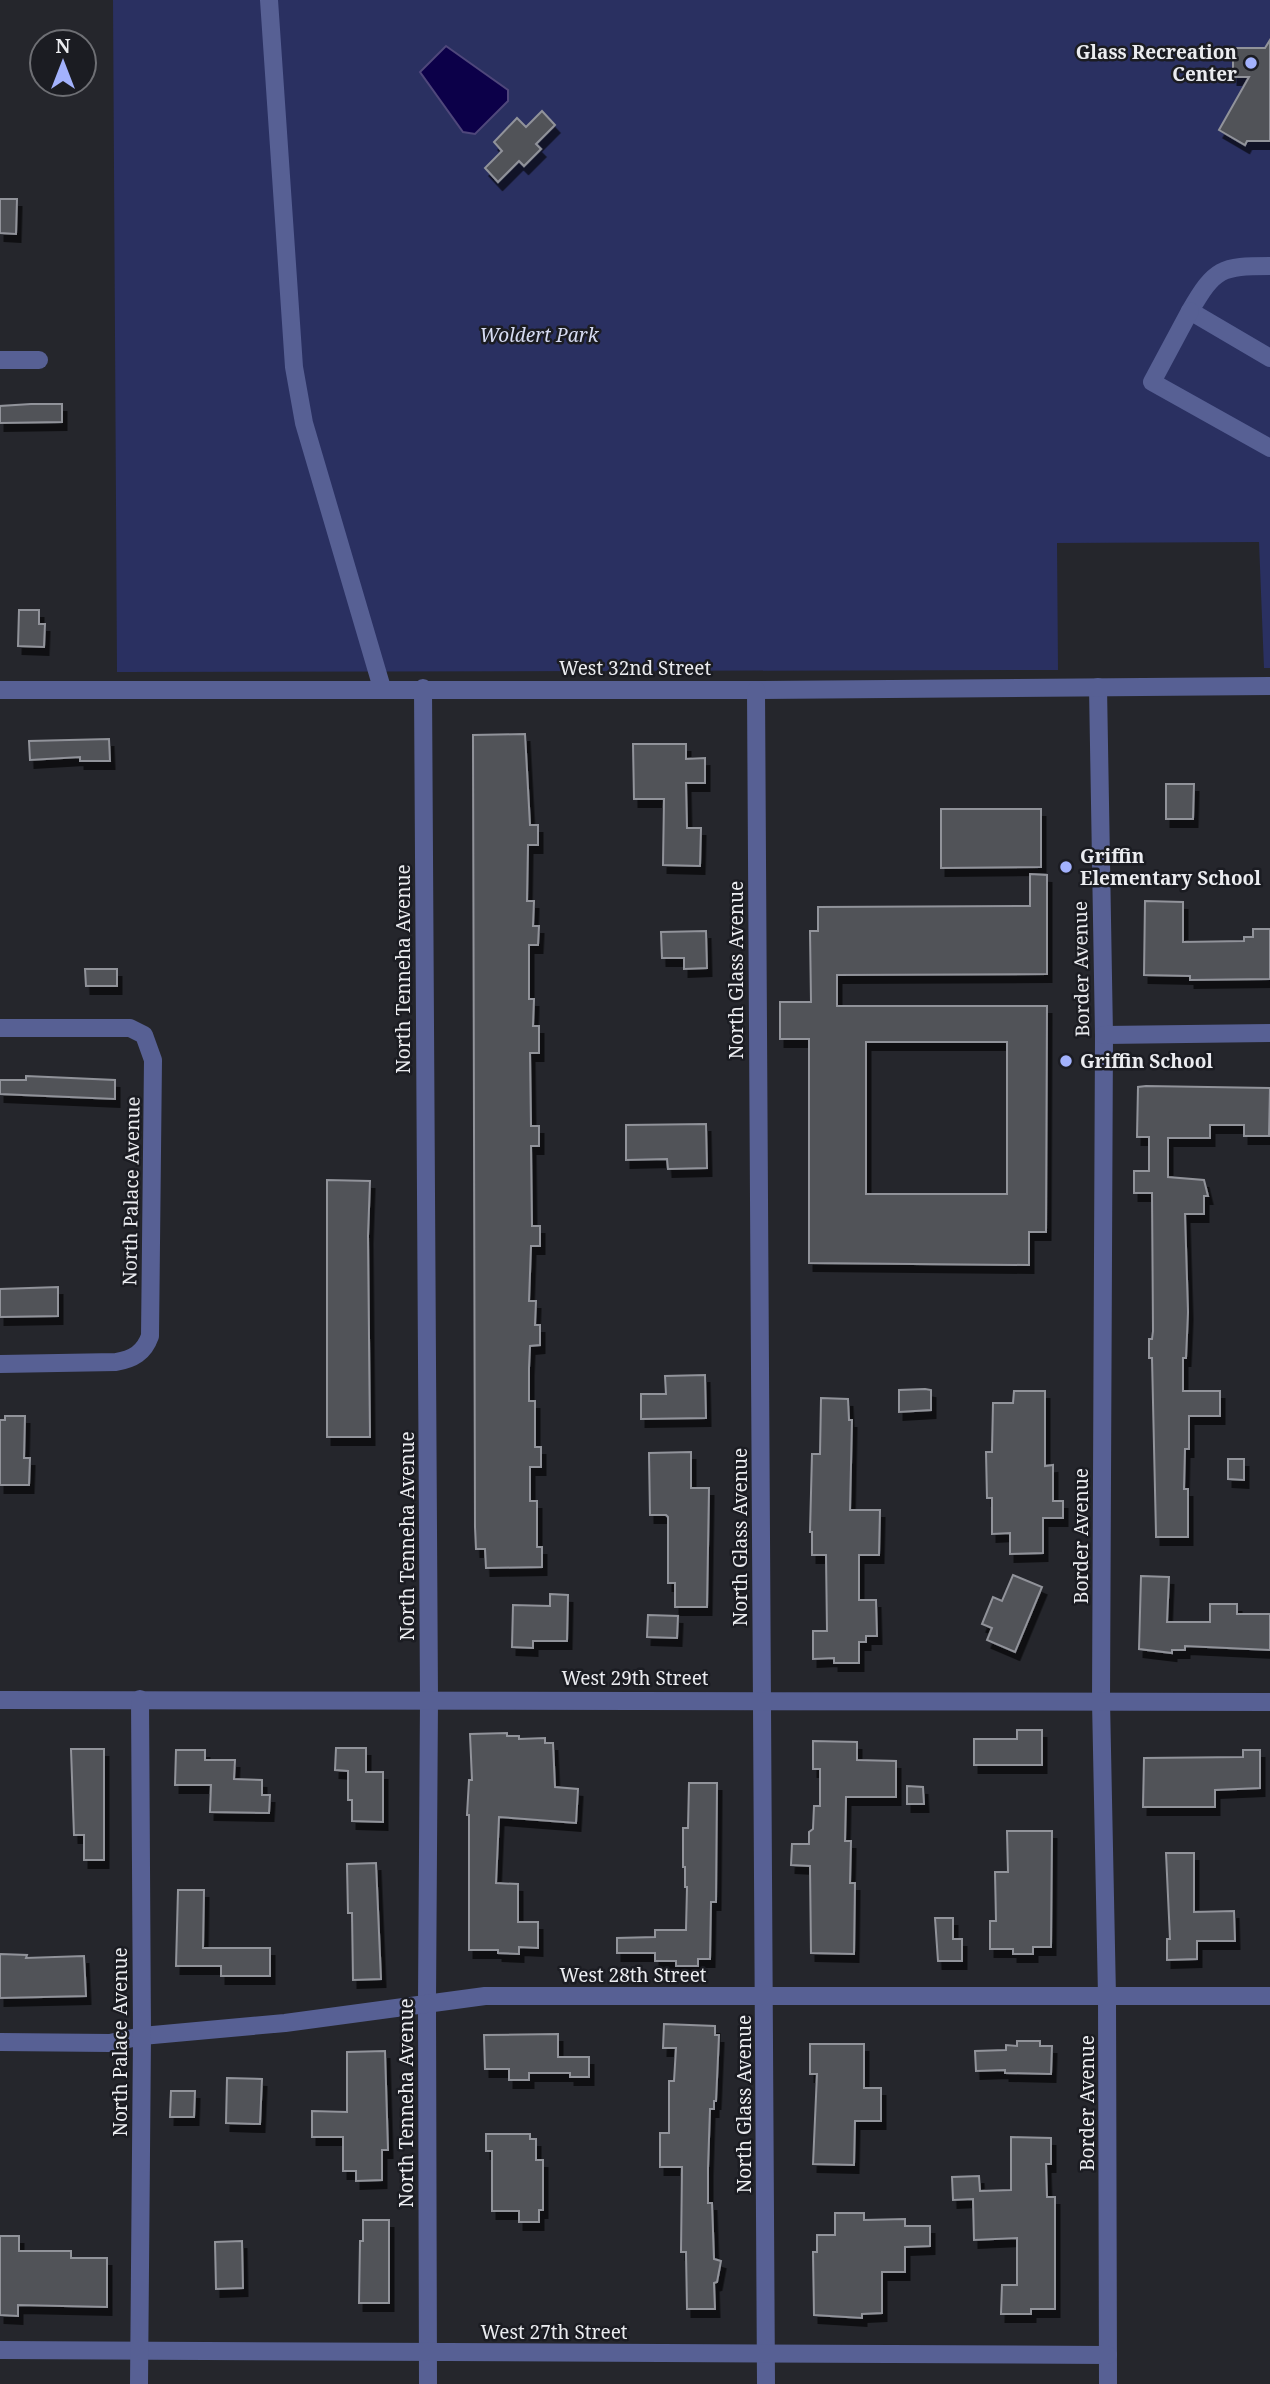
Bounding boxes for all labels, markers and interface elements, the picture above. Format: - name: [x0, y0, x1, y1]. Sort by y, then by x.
- north arrow: [28, 28, 98, 98]
- text: N: [56, 33, 71, 59]
- place label: Glass Recreation Center: [1076, 39, 1237, 87]
- marker: Glass Recreation Center: [1243, 55, 1259, 71]
- park label: Woldert Park: [479, 322, 600, 348]
- street label: West 32nd Street: [559, 655, 711, 681]
- place label: Griffin Elementary School: [1080, 843, 1261, 891]
- marker: Griffin Elementary School: [1058, 859, 1074, 875]
- street label: North Tenneha Avenue: [390, 864, 416, 1074]
- street label: North Glass Avenue: [723, 881, 749, 1059]
- street label: Border Avenue: [1067, 901, 1095, 1037]
- place label: Griffin School: [1080, 1048, 1213, 1074]
- marker: Griffin School: [1058, 1053, 1074, 1069]
- street label: North Palace Avenue: [116, 1096, 146, 1286]
- street label: North Tenneha Avenue: [394, 1431, 420, 1641]
- street label: North Glass Avenue: [727, 1448, 753, 1626]
- street label: Border Avenue: [1068, 1468, 1094, 1604]
- street label: West 29th Street: [561, 1665, 709, 1691]
- street label: North Palace Avenue: [107, 1947, 133, 2137]
- street label: West 28th Street: [559, 1962, 707, 1988]
- street label: North Tenneha Avenue: [393, 1998, 419, 2208]
- street label: North Glass Avenue: [731, 2015, 757, 2193]
- street label: Border Avenue: [1074, 2035, 1100, 2171]
- street label: West 27th Street: [480, 2319, 628, 2345]

